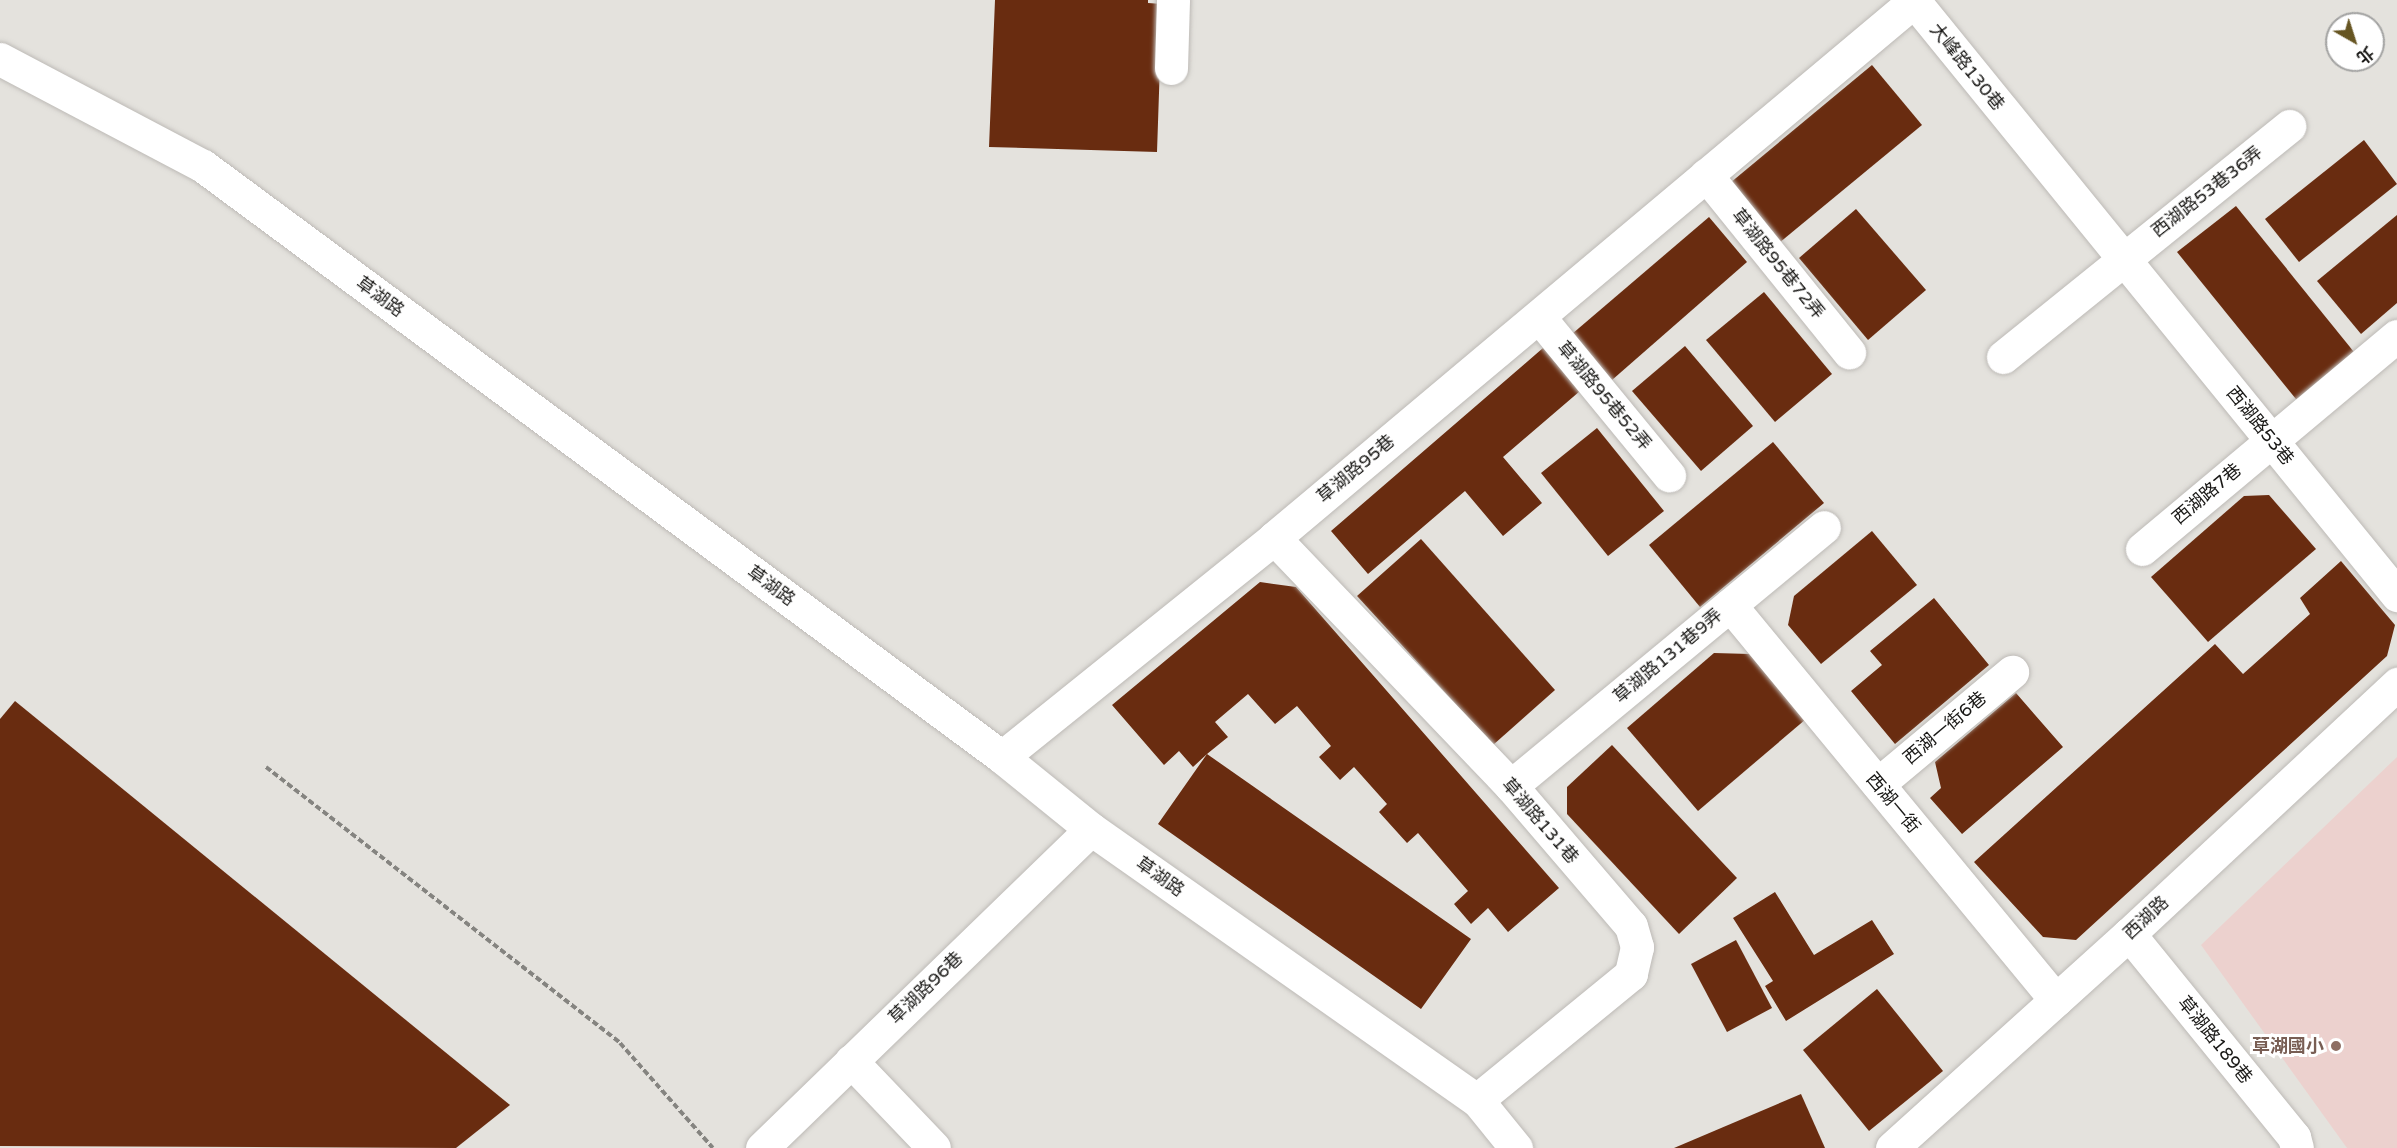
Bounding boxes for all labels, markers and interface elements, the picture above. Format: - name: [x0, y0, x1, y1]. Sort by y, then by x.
- north arrow: [2325, 12, 2385, 72]
- street label: 大峰路130巷: [1925, 19, 2009, 115]
- text: 北: [2353, 42, 2378, 67]
- street label: 西湖路53巷36弄: [2147, 142, 2267, 242]
- street label: 草湖路95巷72弄: [1727, 205, 1829, 323]
- street label: 草湖路: [352, 272, 408, 322]
- street label: 草湖路95巷52弄: [1552, 337, 1656, 455]
- street label: 西湖路53巷: [2222, 382, 2298, 470]
- street label: 草湖路95巷: [1313, 430, 1399, 508]
- street label: 西湖路7巷: [2168, 459, 2246, 529]
- street label: 草湖路: [743, 561, 799, 611]
- street label: 草湖路131巷9弄: [1609, 604, 1727, 708]
- street label: 西湖一街6巷: [1899, 687, 1991, 769]
- street label: 西湖一街: [1862, 768, 1924, 838]
- street label: 草湖路131巷: [1497, 774, 1583, 868]
- street label: 草湖路: [1132, 853, 1188, 901]
- street label: 西湖路: [2119, 892, 2173, 944]
- street label: 草湖路96巷: [884, 947, 968, 1029]
- street label: 草湖路189巷: [2173, 992, 2257, 1088]
- place label: 草湖國小: [2252, 1035, 2324, 1057]
- marker: 草湖國小: [2329, 1039, 2343, 1053]

